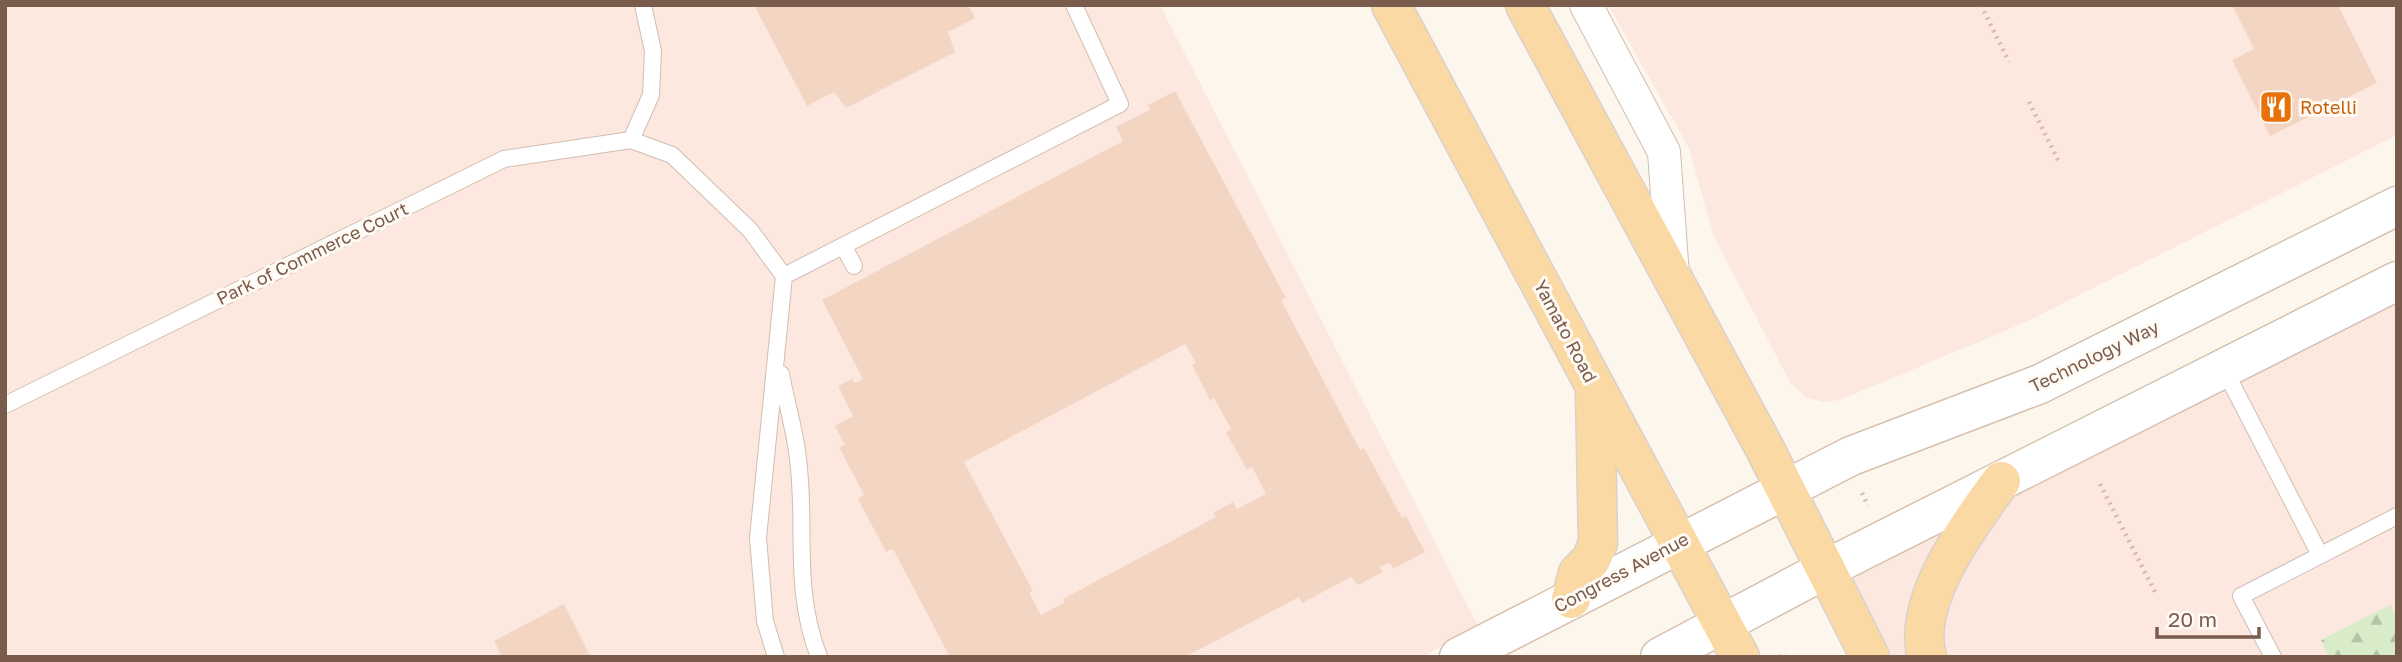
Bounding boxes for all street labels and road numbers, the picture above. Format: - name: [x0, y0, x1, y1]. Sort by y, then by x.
- street label: Park of Commerce Court: [213, 197, 411, 309]
- street label: Yamato Road: [1530, 276, 1602, 386]
- street label: Technology Way: [2026, 315, 2162, 397]
- street label: Congress Avenue: [1550, 527, 1692, 617]

